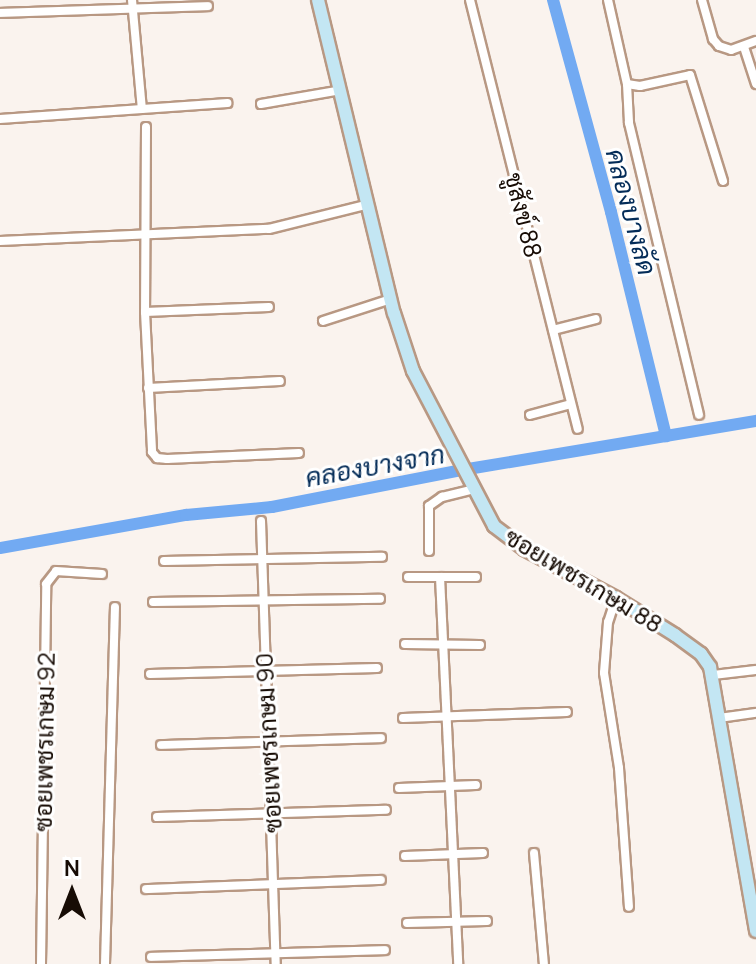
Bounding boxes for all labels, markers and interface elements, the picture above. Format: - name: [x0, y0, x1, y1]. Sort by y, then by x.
- water label: คลองบางลัด: [599, 145, 663, 279]
- street label: ชูสังข์ 88: [500, 170, 548, 260]
- water label: คลองบางจาก: [303, 438, 447, 494]
- street label: ซอยเพชรเกษม 88: [500, 522, 668, 638]
- street label: ซอยเพชรเกษม 92: [28, 652, 60, 832]
- street label: ซอยเพชรเกษม 90: [249, 652, 287, 834]
- north arrow: [32, 852, 112, 932]
- text: N: [64, 853, 80, 883]

